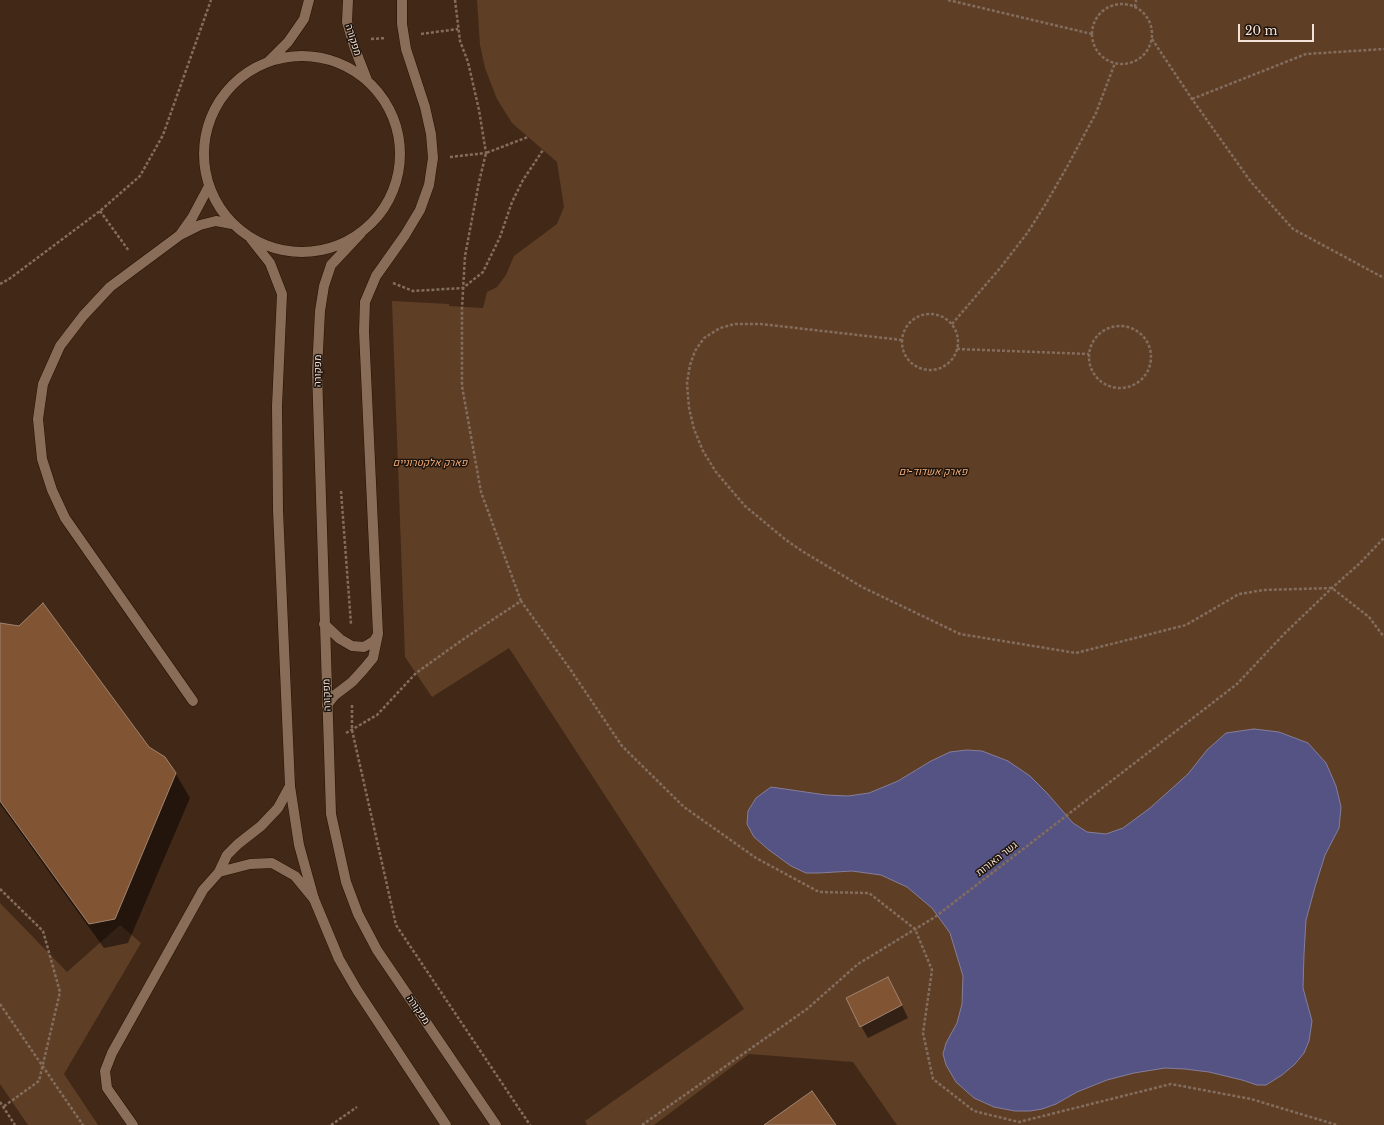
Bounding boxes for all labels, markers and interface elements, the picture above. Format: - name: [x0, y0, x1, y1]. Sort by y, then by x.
- scale bar: [1240, 16, 1316, 42]
- street label: מפקורה: [343, 23, 363, 57]
- text: 20 m: [1245, 23, 1277, 38]
- street label: מפקורה: [312, 355, 324, 387]
- park label: פארק אלקטרוניים: [393, 457, 467, 469]
- park label: פארק אשדוד-ים: [899, 466, 967, 478]
- street label: מפקורה: [320, 679, 334, 711]
- street label: גשר האורות: [974, 839, 1020, 879]
- street label: מפקורה: [404, 993, 432, 1027]

